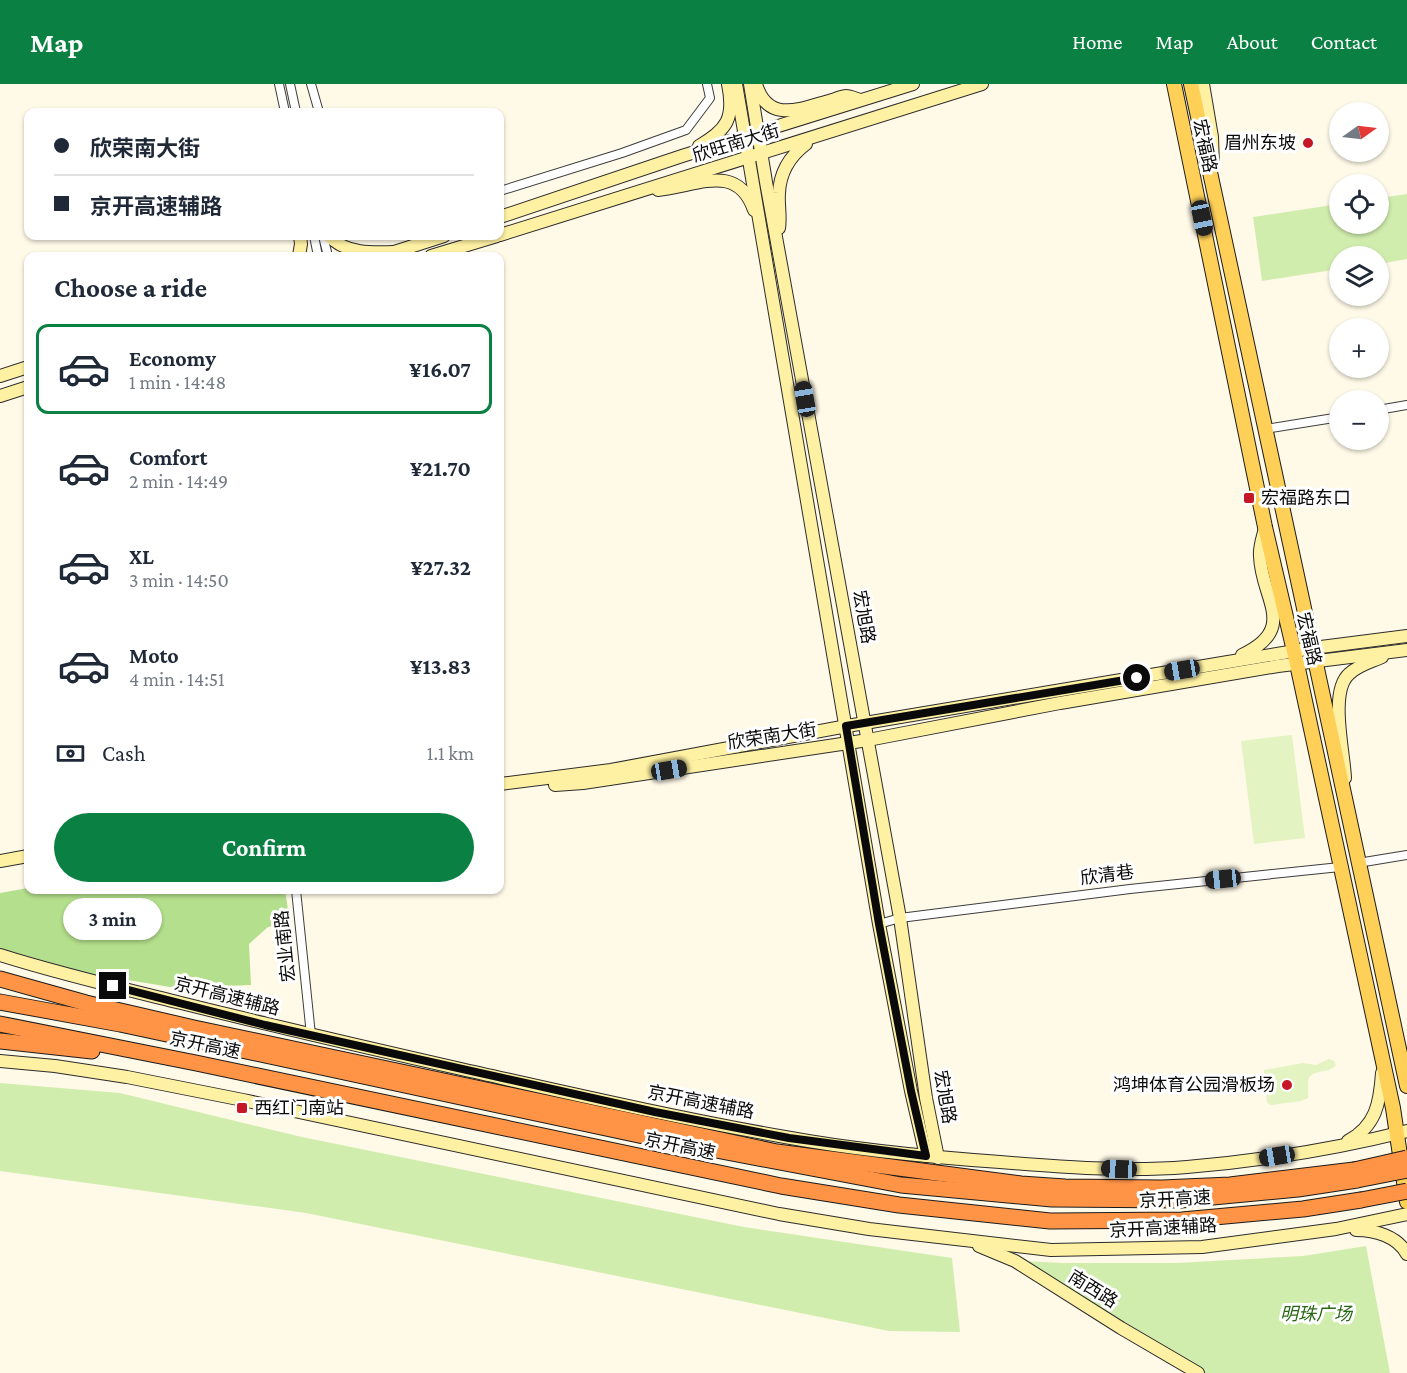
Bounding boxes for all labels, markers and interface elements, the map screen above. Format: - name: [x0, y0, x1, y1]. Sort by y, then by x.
- text: Map: [30, 27, 83, 58]
- text: Home: [1072, 30, 1122, 54]
- text: Map: [1155, 30, 1194, 54]
- text: About: [1227, 30, 1278, 54]
- text: Contact: [1311, 30, 1377, 54]
- north arrow: [1329, 102, 1389, 162]
- map controls: [1329, 102, 1389, 450]
- street label: 宏福路: [1190, 118, 1220, 174]
- street label: 欣旺南大街: [690, 120, 782, 166]
- place label: 眉州东坡: [1224, 133, 1296, 153]
- text: 欣荣南大街: [90, 136, 200, 161]
- marker: 眉州东坡: [1301, 136, 1315, 150]
- button: locate: [1329, 174, 1389, 234]
- text: 京开高速辅路: [90, 194, 222, 219]
- car: [1189, 199, 1215, 237]
- button: layers: [1329, 246, 1389, 306]
- text: Choose a ride: [54, 273, 207, 303]
- button: +: [1329, 318, 1389, 378]
- icon: car: [57, 342, 111, 396]
- text: Economy: [129, 346, 216, 371]
- text: ¥16.07: [409, 357, 471, 382]
- text: 1 min · 14:48: [129, 371, 226, 393]
- car: [793, 380, 817, 418]
- button: −: [1329, 390, 1389, 450]
- icon: car: [57, 441, 111, 495]
- text: Comfort: [129, 445, 207, 470]
- text: ¥21.70: [410, 456, 471, 481]
- text: 2 min · 14:49: [129, 470, 228, 492]
- place label: 宏福路东口: [1261, 488, 1351, 508]
- marker: 宏福路东口: [1242, 491, 1256, 505]
- icon: car: [57, 540, 111, 594]
- text: XL: [129, 544, 154, 569]
- text: ¥27.32: [411, 555, 471, 580]
- text: 3 min · 14:50: [129, 569, 229, 591]
- street label: 宏旭路: [849, 589, 879, 645]
- street label: 宏福路: [1293, 610, 1325, 668]
- icon: car: [57, 639, 111, 693]
- text: Moto: [129, 643, 179, 668]
- text: ¥13.83: [410, 654, 471, 679]
- car: [1163, 658, 1201, 682]
- route start: [1123, 664, 1150, 691]
- text: 4 min · 14:51: [129, 668, 225, 690]
- street label: 欣荣南大街: [726, 719, 818, 753]
- icon: cash: [54, 737, 87, 770]
- text: Cash: [102, 741, 146, 766]
- text: 1.1 km: [427, 742, 474, 764]
- car: [650, 758, 688, 782]
- button: Confirm: [54, 813, 474, 882]
- street label: 欣清巷: [1079, 862, 1135, 888]
- car: [1204, 868, 1242, 890]
- callout: 3 min: [63, 899, 162, 941]
- text: 3 min: [89, 908, 136, 930]
- street label: 宏业南路: [271, 909, 299, 983]
- route end: [99, 972, 126, 999]
- street label: 京开高速辅路: [172, 973, 282, 1019]
- street label: 京开高速: [168, 1028, 242, 1062]
- street label: 宏旭路: [930, 1069, 960, 1125]
- place label: 鸿坤体育公园滑板场: [1113, 1075, 1275, 1095]
- marker: 鸿坤体育公园滑板场: [1280, 1078, 1294, 1092]
- street label: 京开高速辅路: [646, 1082, 756, 1122]
- place label: 西红门南站: [254, 1098, 344, 1118]
- marker: 西红门南站: [235, 1101, 249, 1115]
- street label: 京开高速: [643, 1129, 717, 1163]
- car: [1258, 1144, 1296, 1168]
- car: [1101, 1159, 1137, 1179]
- street label: 京开高速: [1139, 1187, 1211, 1211]
- street label: 京开高速辅路: [1109, 1215, 1217, 1241]
- street label: 南西路: [1065, 1266, 1121, 1312]
- park label: 明珠广场: [1280, 1304, 1354, 1324]

